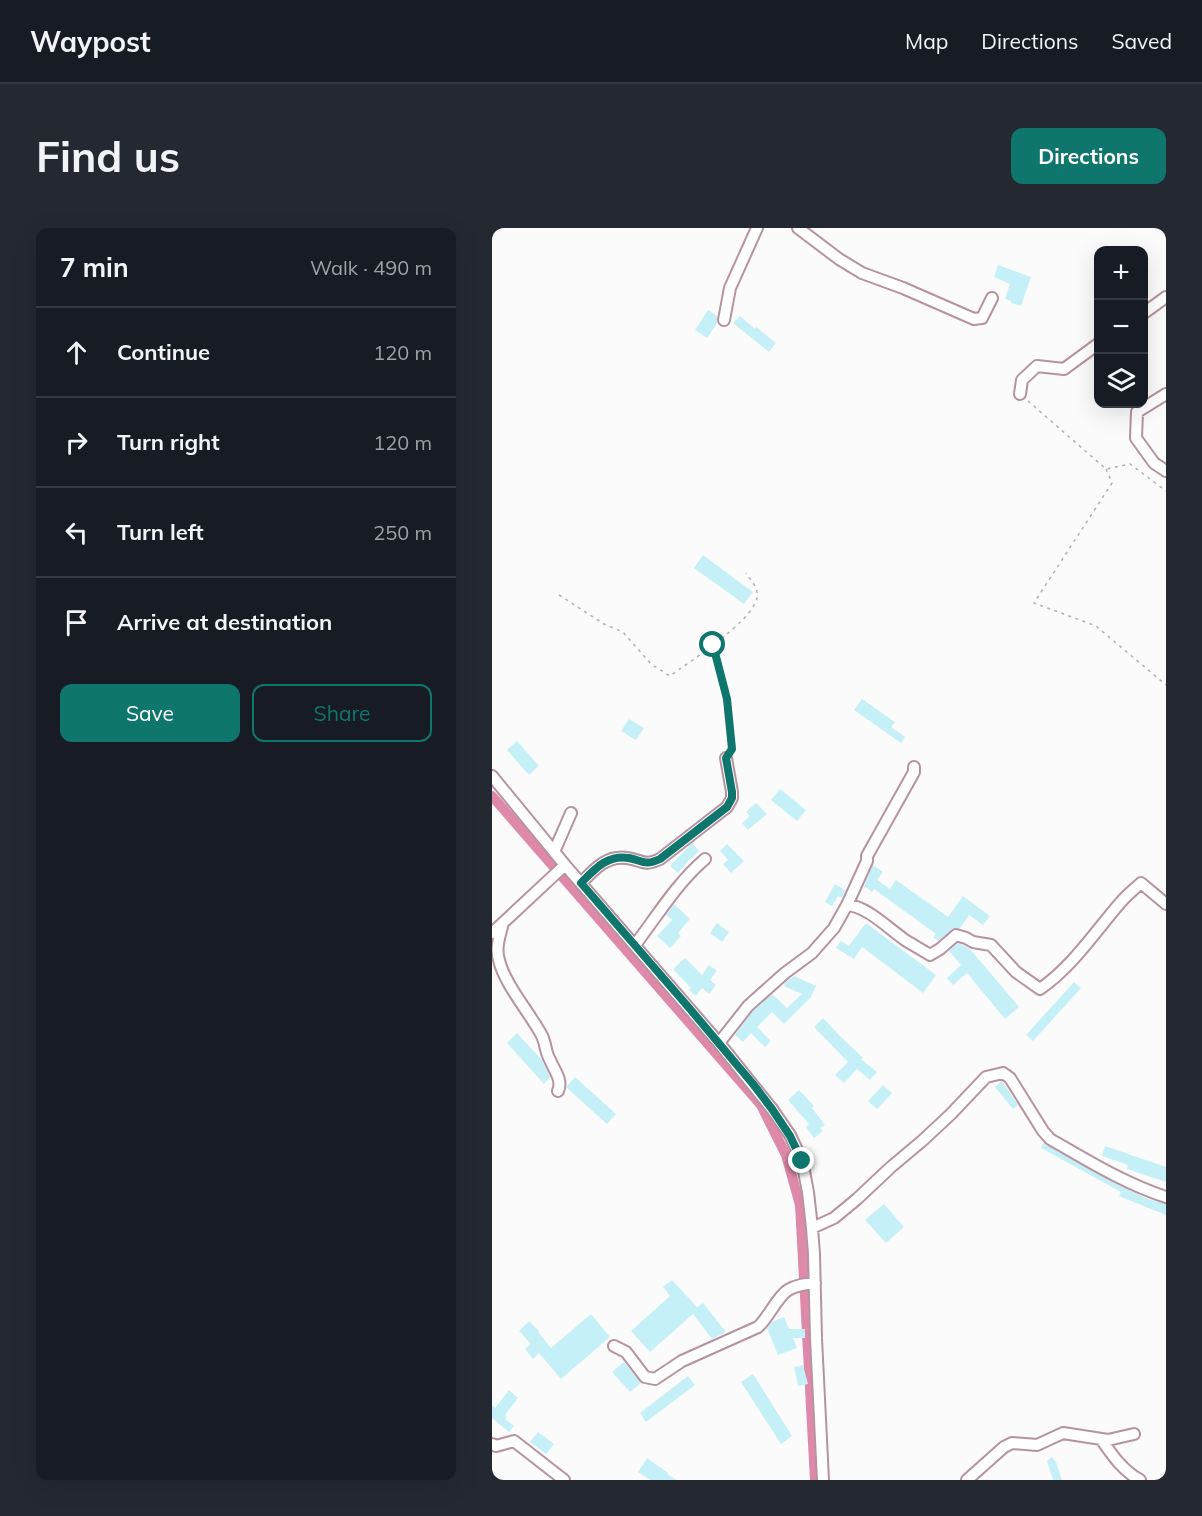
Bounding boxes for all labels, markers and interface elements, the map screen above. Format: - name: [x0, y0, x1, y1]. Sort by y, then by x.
- text: Waypost: [30, 24, 151, 59]
- text: Map: [905, 28, 948, 54]
- text: Directions: [981, 28, 1078, 54]
- text: Saved: [1111, 28, 1172, 54]
- button: Directions: [1011, 128, 1166, 184]
- text: Find us: [36, 130, 180, 183]
- map controls: [1094, 246, 1148, 408]
- button: +: [1094, 246, 1148, 300]
- text: 7 min: [60, 251, 129, 284]
- text: Walk · 490 m: [310, 255, 432, 280]
- button: −: [1094, 300, 1148, 354]
- icon: ahead: [60, 336, 93, 369]
- text: Continue: [117, 338, 210, 366]
- text: 120 m: [373, 340, 432, 365]
- button: layers: [1094, 354, 1148, 408]
- icon: right: [60, 426, 93, 459]
- text: Turn right: [117, 428, 220, 456]
- text: 120 m: [373, 430, 432, 455]
- icon: left: [60, 516, 93, 549]
- text: Turn left: [117, 518, 204, 546]
- text: 250 m: [373, 520, 432, 545]
- icon: arrive: [60, 606, 93, 639]
- text: Arrive at destination: [117, 608, 332, 636]
- route start: [699, 631, 725, 657]
- button: Save: [60, 684, 240, 742]
- button: Share: [252, 684, 432, 742]
- route end: [788, 1147, 814, 1173]

